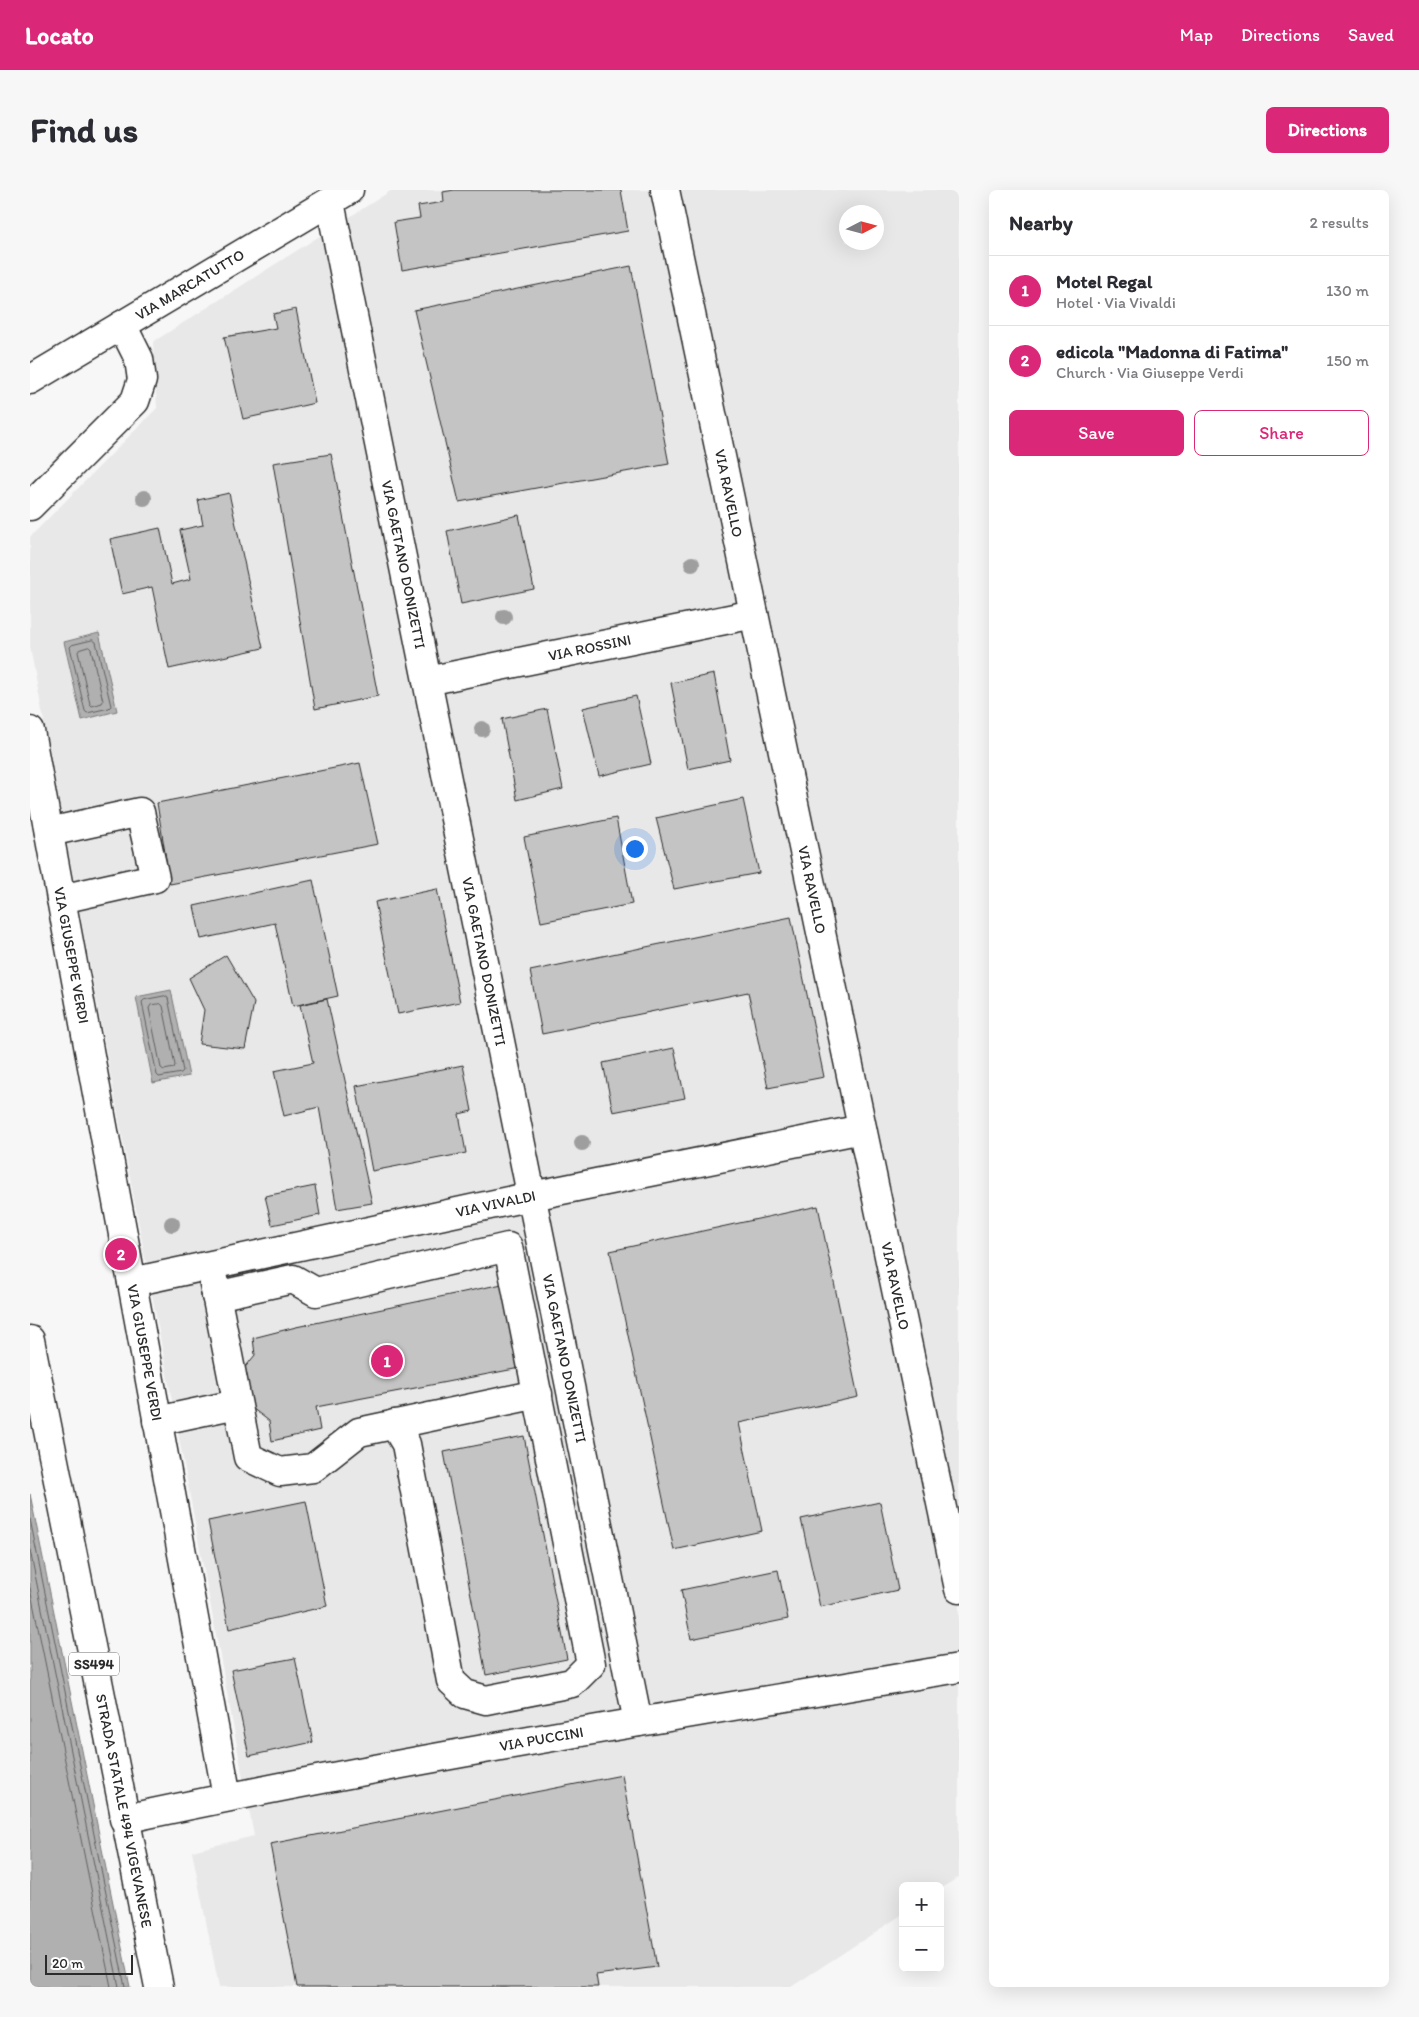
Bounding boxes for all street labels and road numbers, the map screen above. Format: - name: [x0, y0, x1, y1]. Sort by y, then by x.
- street label: VIA MARCATUTTO: [132, 245, 248, 324]
- street label: VIA RAVELLO: [711, 448, 747, 539]
- street label: VIA GAETANO DONIZETTI: [378, 479, 429, 651]
- street label: VIA ROSSINI: [547, 630, 633, 665]
- street label: VIA RAVELLO: [794, 844, 830, 936]
- street label: VIA GAETANO DONIZETTI: [458, 876, 510, 1048]
- street label: VIA GIUSEPPE VERDI: [50, 885, 93, 1025]
- street label: VIA VIVALDI: [454, 1186, 537, 1221]
- street label: VIA RAVELLO: [877, 1240, 913, 1332]
- street label: VIA GAETANO DONIZETTI: [538, 1272, 590, 1445]
- street label: VIA GIUSEPPE VERDI: [123, 1283, 166, 1422]
- road number: SS494: [69, 1652, 119, 1676]
- street label: STRADA STATALE 494 VIGEVANESE: [92, 1692, 156, 1929]
- street label: VIA PUCCINI: [498, 1723, 585, 1755]

